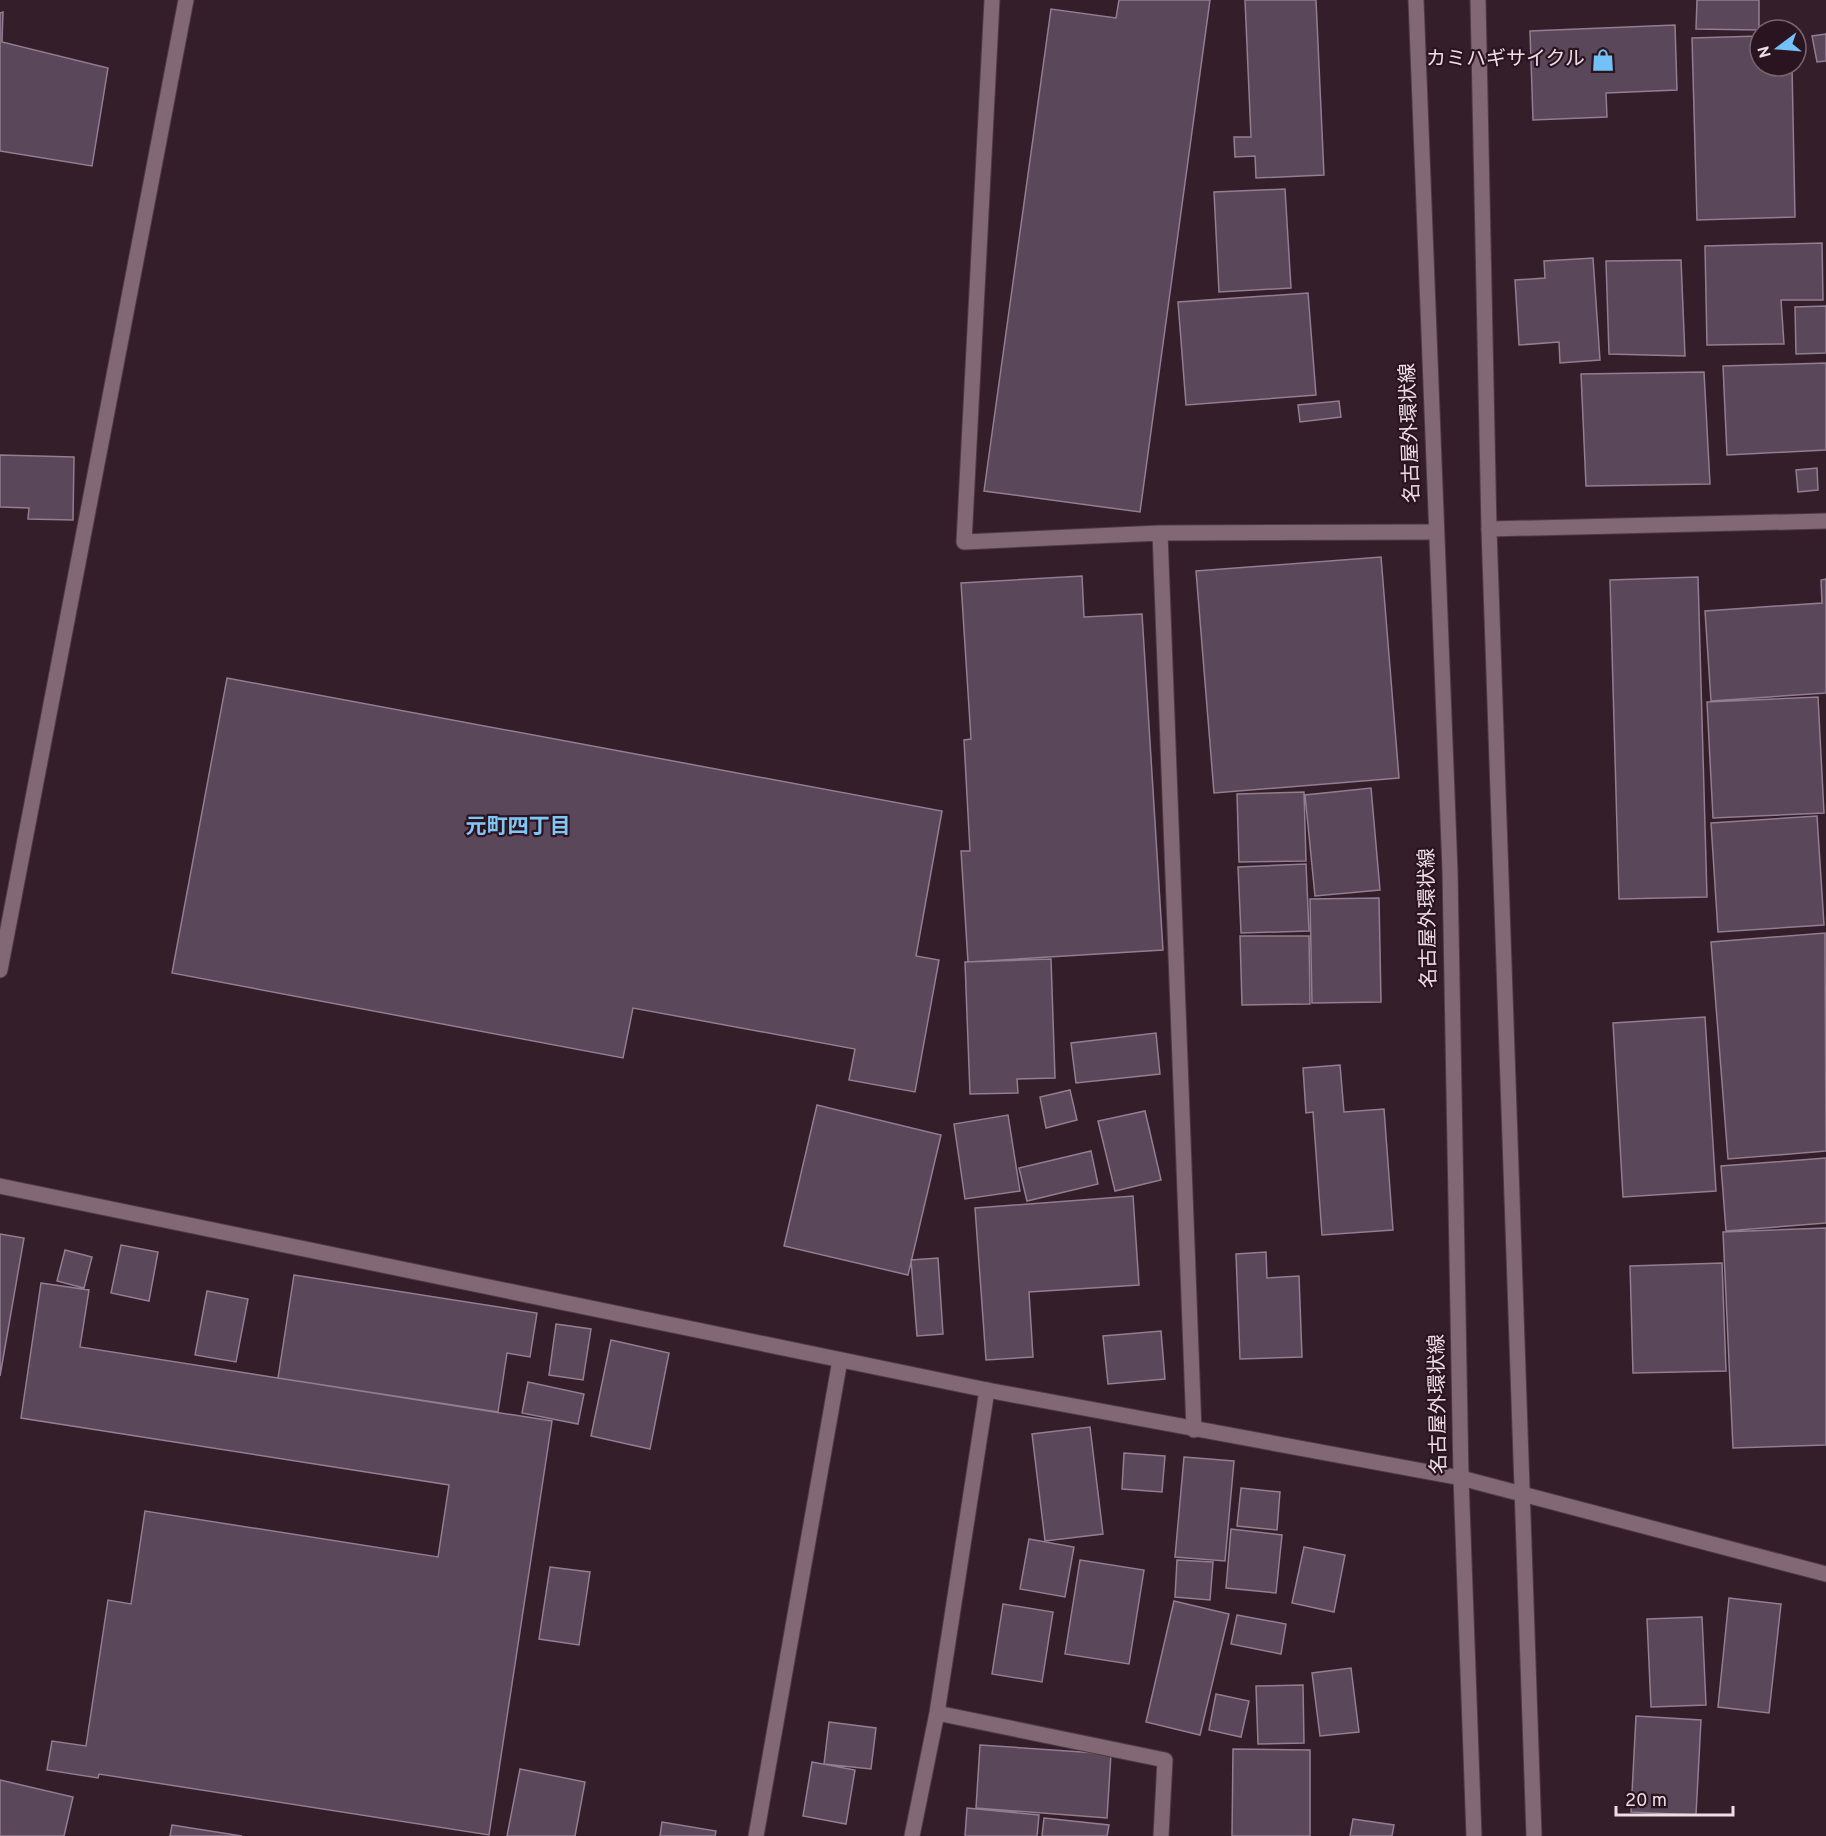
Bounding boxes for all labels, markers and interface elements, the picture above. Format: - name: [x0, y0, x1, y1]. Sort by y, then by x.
- north arrow: [1748, 18, 1808, 78]
- text: N: [1754, 43, 1777, 60]
- place label: カミハギサイクル: [1426, 47, 1585, 73]
- shop icon: カミハギサイクル: [1590, 47, 1616, 73]
- street label: 名古屋外環状線: [1396, 363, 1426, 503]
- district label: 元町四丁目: [466, 814, 571, 841]
- street label: 名古屋外環状線: [1415, 848, 1443, 988]
- street label: 名古屋外環状線: [1425, 1334, 1453, 1474]
- scale bar: [1616, 1779, 1733, 1817]
- text: 20 m: [1625, 1790, 1667, 1813]

